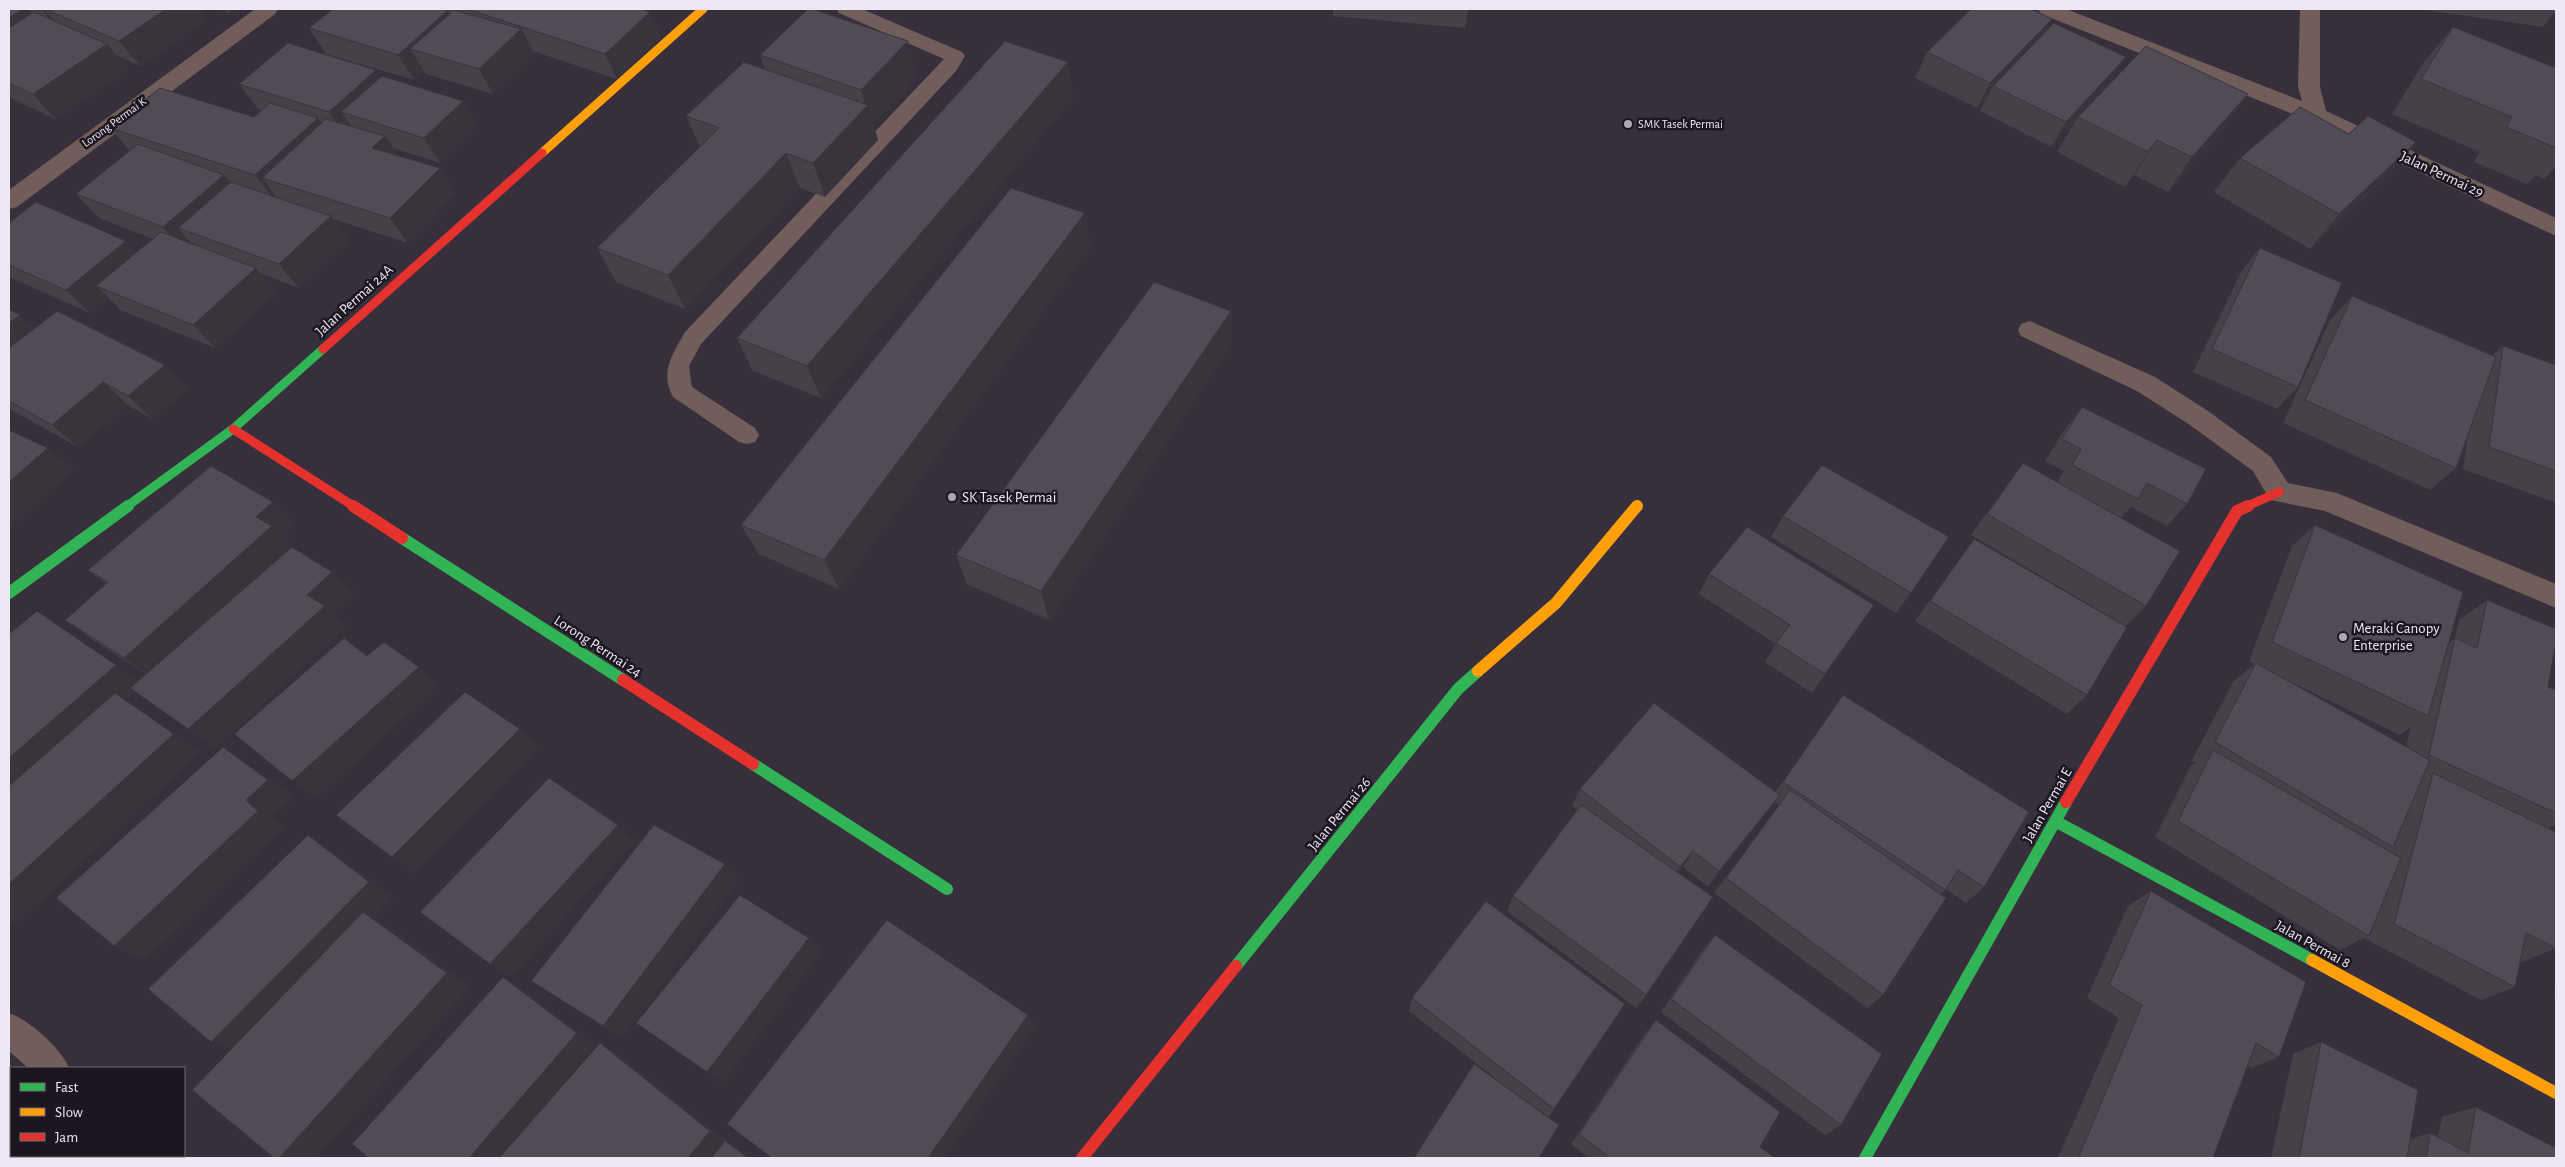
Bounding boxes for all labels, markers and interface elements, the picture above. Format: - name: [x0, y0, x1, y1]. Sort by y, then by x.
- street label: Lorong Permai K: [80, 95, 149, 149]
- marker: SMK Tasek Permai: [1622, 118, 1634, 130]
- place label: SMK Tasek Permai: [1638, 118, 1723, 130]
- street label: Jalan Permai 29: [2398, 149, 2486, 200]
- street label: Jalan Permai 24A: [313, 262, 396, 339]
- place label: SK Tasek Permai: [962, 490, 1056, 505]
- marker: SK Tasek Permai: [946, 491, 958, 503]
- street label: Lorong Permai 24: [551, 613, 644, 680]
- place label: Meraki Canopy Enterprise: [2353, 621, 2440, 653]
- marker: Meraki Canopy Enterprise: [2337, 631, 2349, 643]
- street label: Jalan Permai E: [2020, 765, 2075, 845]
- street label: Jalan Permai 26: [1305, 775, 1373, 854]
- street label: Jalan Permai 8: [2273, 918, 2353, 971]
- legend: [10, 1067, 185, 1157]
- text: Fast: [55, 1080, 79, 1095]
- text: Slow: [55, 1105, 83, 1120]
- text: Jam: [55, 1130, 78, 1145]

